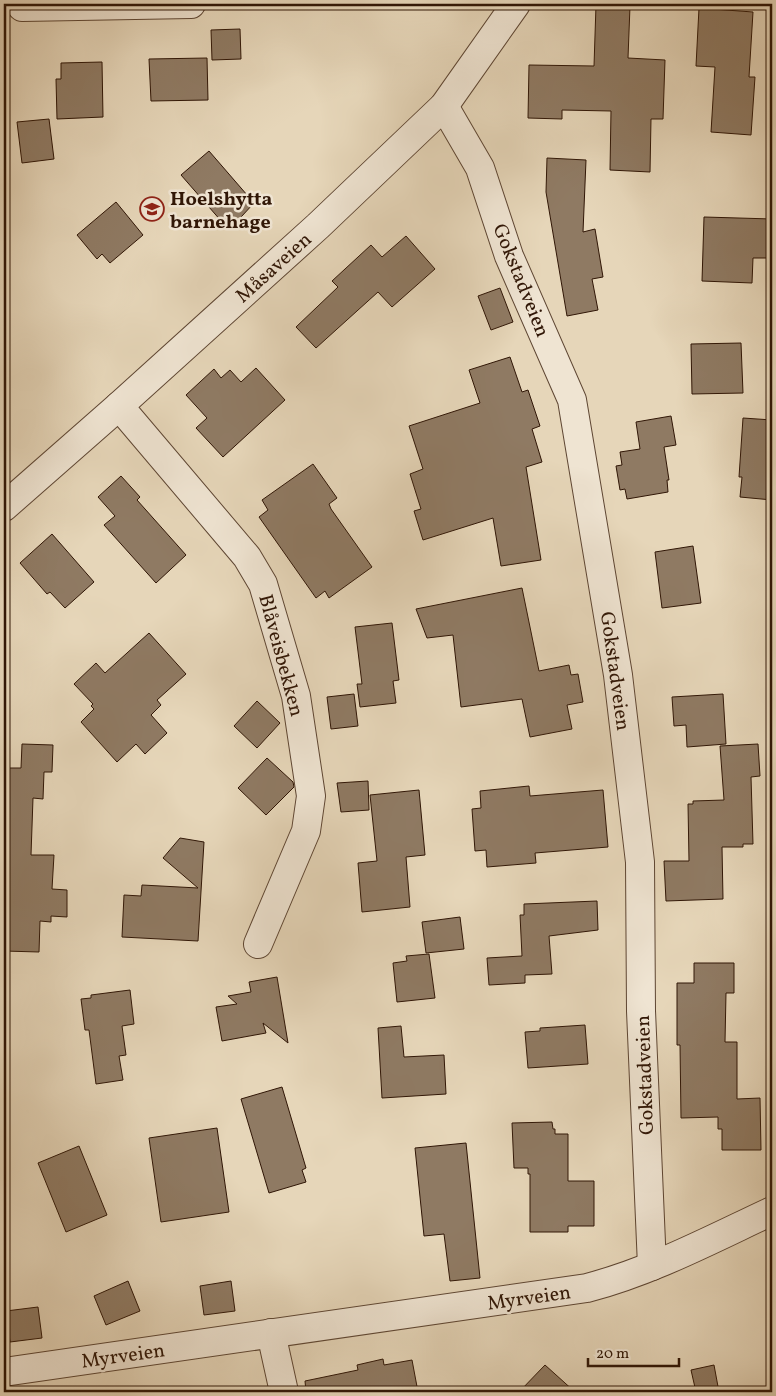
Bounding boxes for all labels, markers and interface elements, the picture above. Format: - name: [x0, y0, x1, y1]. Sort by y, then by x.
- place label: Hoelshytta barnehage: [170, 186, 273, 237]
- school or university icon: Hoelshytta barnehage: [139, 196, 165, 222]
- street label: Gokstadveien: [485, 220, 556, 342]
- street label: Måsaveien: [230, 227, 319, 310]
- street label: Blåveisbekken: [250, 591, 310, 720]
- street label: Gokstadveien: [592, 610, 636, 733]
- street label: Gokstadveien: [630, 1014, 662, 1135]
- street label: Myrveien: [486, 1279, 573, 1319]
- scale bar: [588, 1336, 680, 1368]
- street label: Myrveien: [80, 1337, 167, 1377]
- text: 20 m: [596, 1344, 629, 1365]

